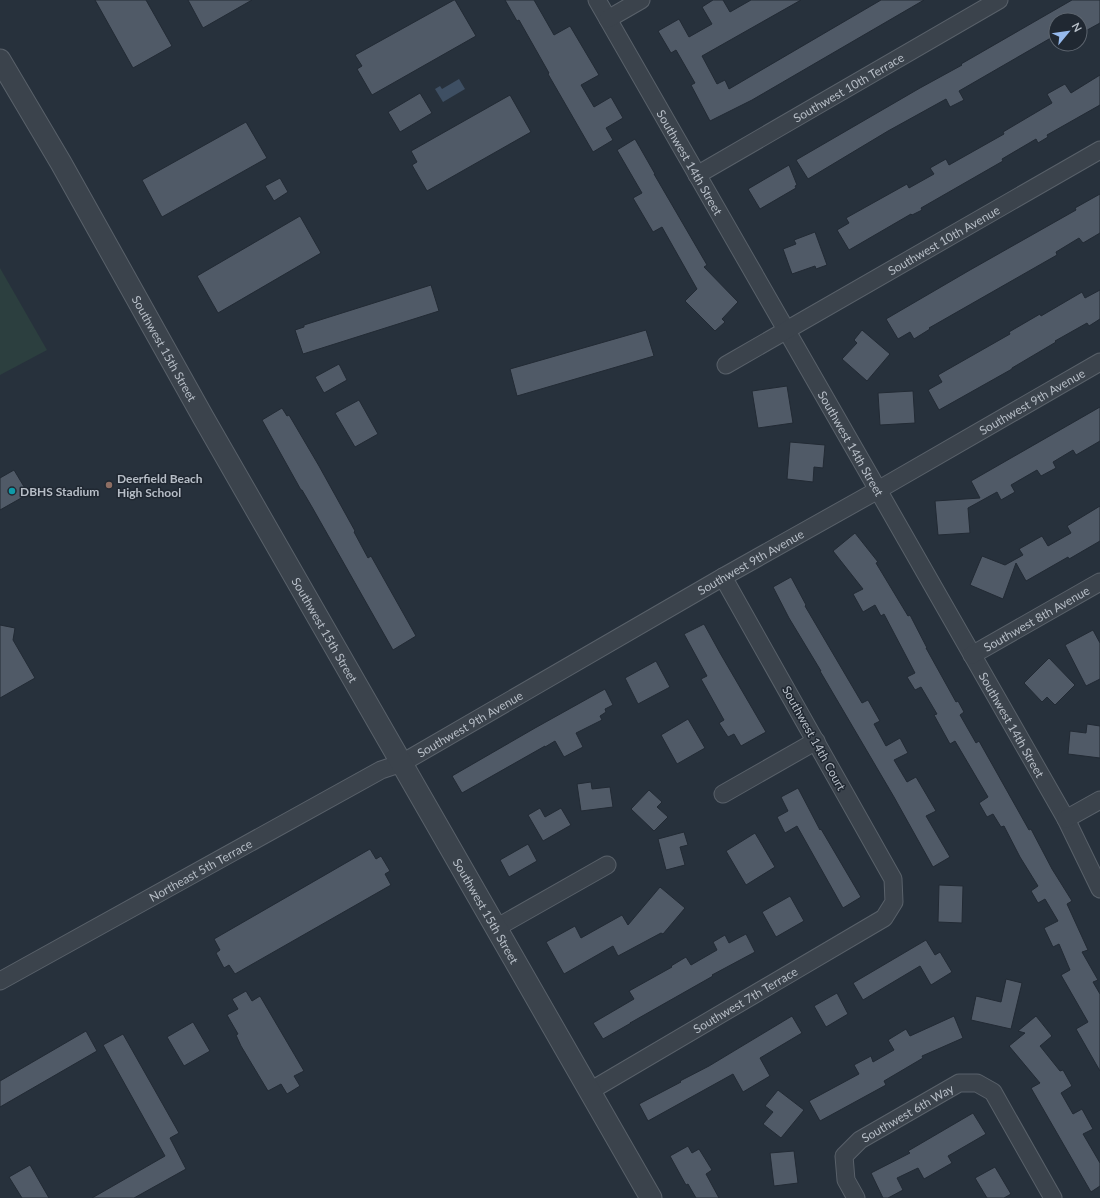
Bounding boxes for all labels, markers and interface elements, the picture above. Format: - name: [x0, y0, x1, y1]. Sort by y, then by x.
- north arrow: [1048, 12, 1088, 52]
- text: N: [1069, 20, 1085, 34]
- street label: Southwest 10th Terrace: [790, 49, 906, 125]
- street label: Southwest 14th Street: [654, 107, 726, 218]
- street label: Southwest 10th Avenue: [885, 202, 1002, 278]
- street label: Southwest 15th Street: [129, 293, 200, 404]
- street label: Southwest 9th Avenue: [976, 365, 1087, 438]
- street label: Southwest 14th Street: [815, 388, 888, 499]
- place label: Deerfield Beach High School: [117, 471, 203, 500]
- marker: Deerfield Beach High School: [104, 480, 114, 490]
- place label: DBHS Stadium: [20, 484, 99, 499]
- marker: DBHS Stadium: [7, 486, 17, 496]
- street label: Southwest 9th Avenue: [695, 526, 806, 598]
- street label: Southwest 15th Street: [289, 574, 361, 686]
- street label: Southwest 8th Avenue: [981, 582, 1092, 655]
- street label: Southwest 14th Street: [976, 669, 1048, 781]
- street label: Southwest 14th Court: [779, 683, 849, 794]
- street label: Southwest 9th Avenue: [414, 687, 525, 760]
- street label: Northeast 5th Terrace: [146, 836, 254, 905]
- street label: Southwest 15th Street: [450, 856, 523, 967]
- street label: Southwest 7th Terrace: [690, 963, 800, 1036]
- street label: Southwest 6th Way: [859, 1080, 957, 1145]

